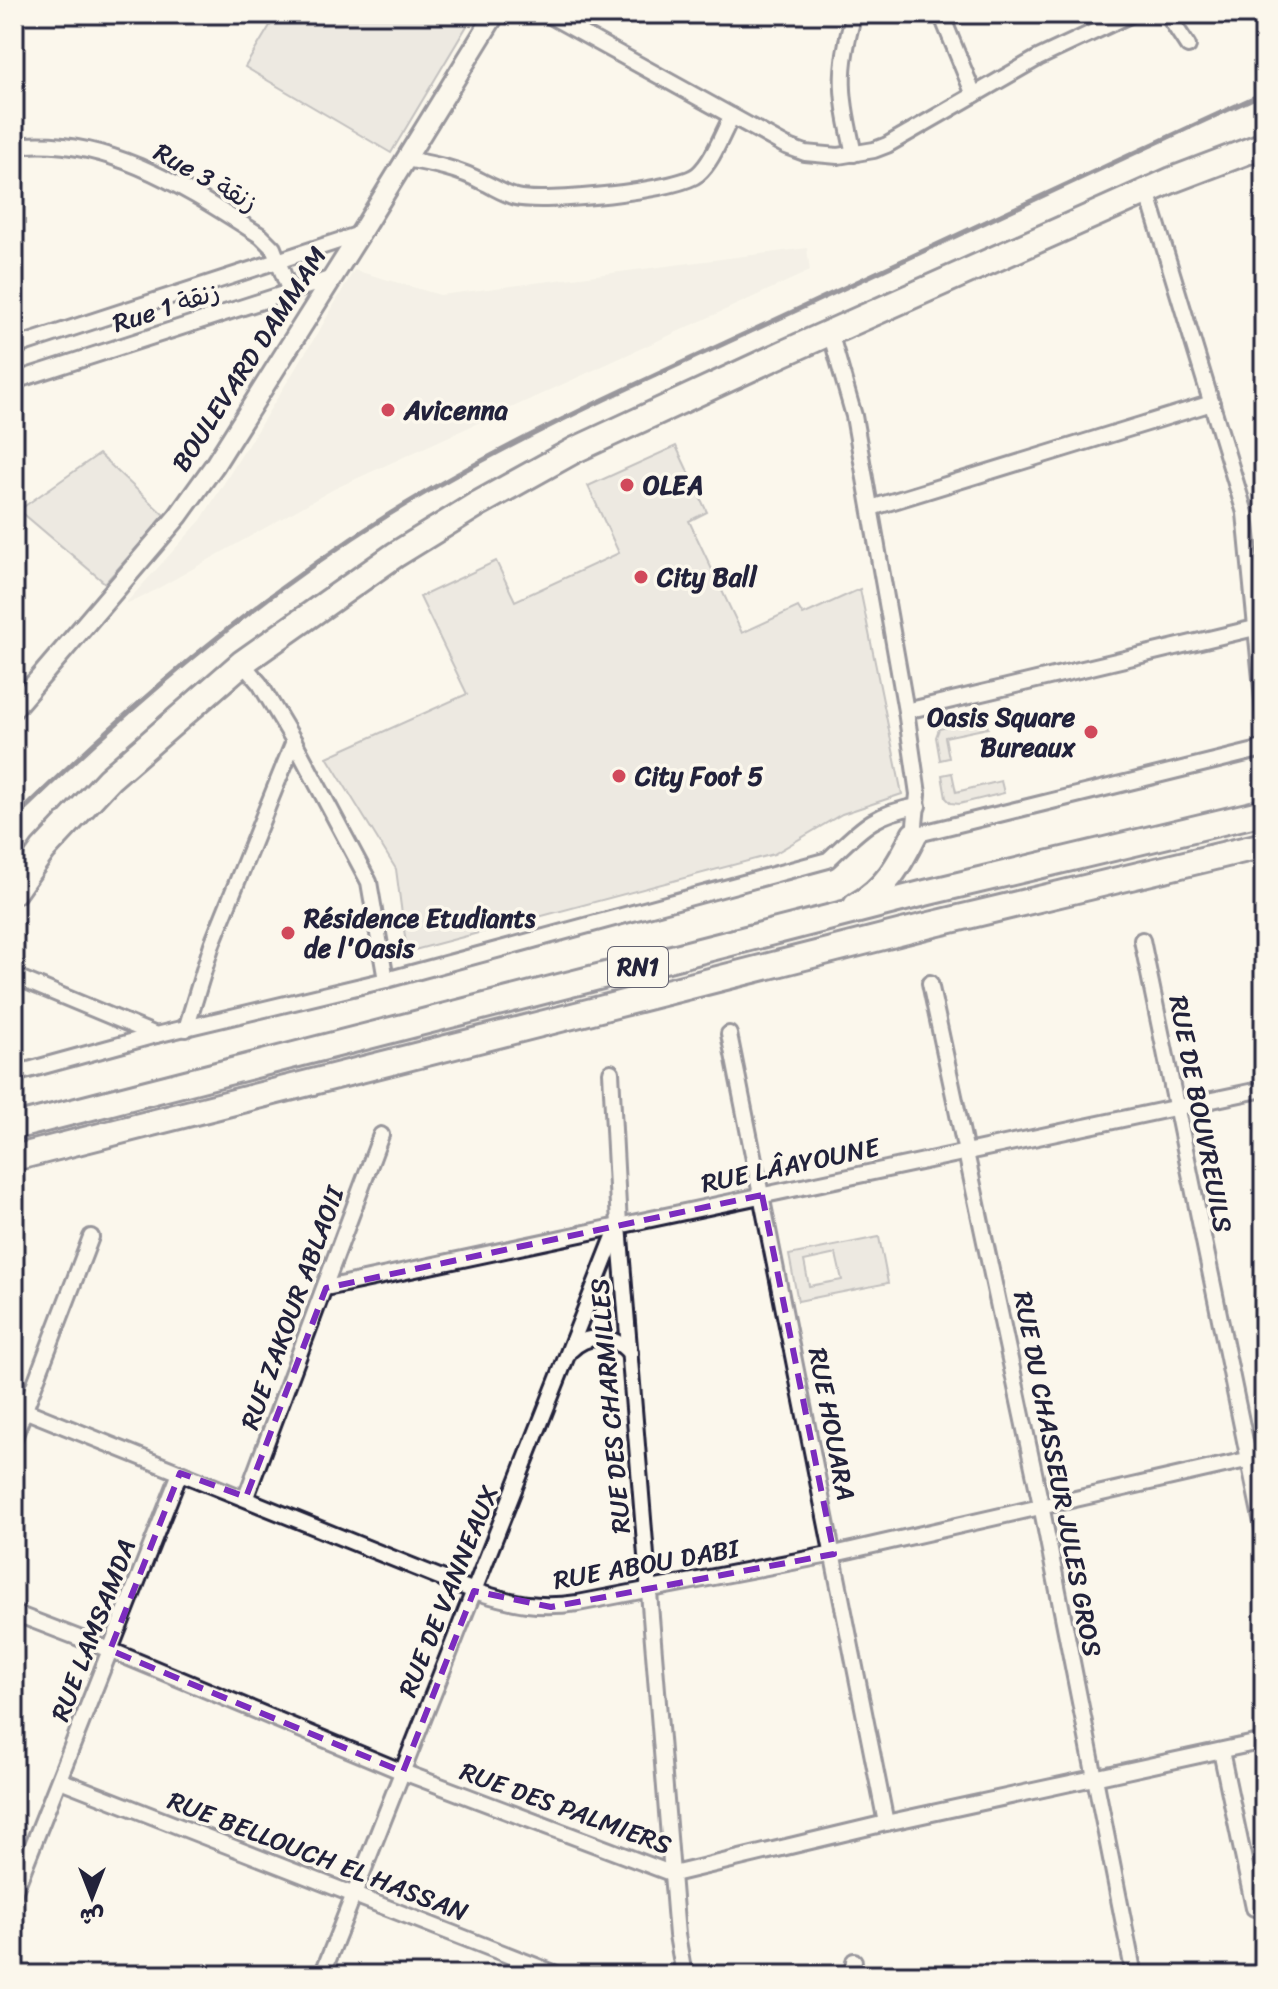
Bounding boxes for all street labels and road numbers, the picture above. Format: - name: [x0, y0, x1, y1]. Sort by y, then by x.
- street label: Rue 3 زنقة: [145, 129, 267, 225]
- street label: BOULEVARD DAMMAM: [159, 237, 339, 481]
- street label: Rue 1 زنقة: [106, 268, 226, 346]
- road number: RN1: [608, 947, 668, 987]
- street label: RUE DE BOUVREUILS: [1155, 991, 1247, 1237]
- street label: RUE LÂAYOUNE: [697, 1123, 885, 1206]
- street label: RUE ZAKOUR ABLAOII: [227, 1178, 358, 1436]
- street label: RUE DES CHARMILLES: [576, 1276, 644, 1536]
- street label: RUE DU CHASSEUR JULES GROS: [1000, 1287, 1116, 1661]
- street label: RUE HOUARA: [795, 1344, 869, 1504]
- street label: RUE DE VANNEAUX: [384, 1478, 512, 1704]
- street label: RUE ABOU DABI: [550, 1525, 744, 1603]
- street label: RUE LAMSAMDA: [37, 1532, 149, 1728]
- street label: RUE DES PALMIERS: [453, 1748, 679, 1868]
- street label: RUE BELLOUCH EL HASSAN: [161, 1777, 475, 1935]

